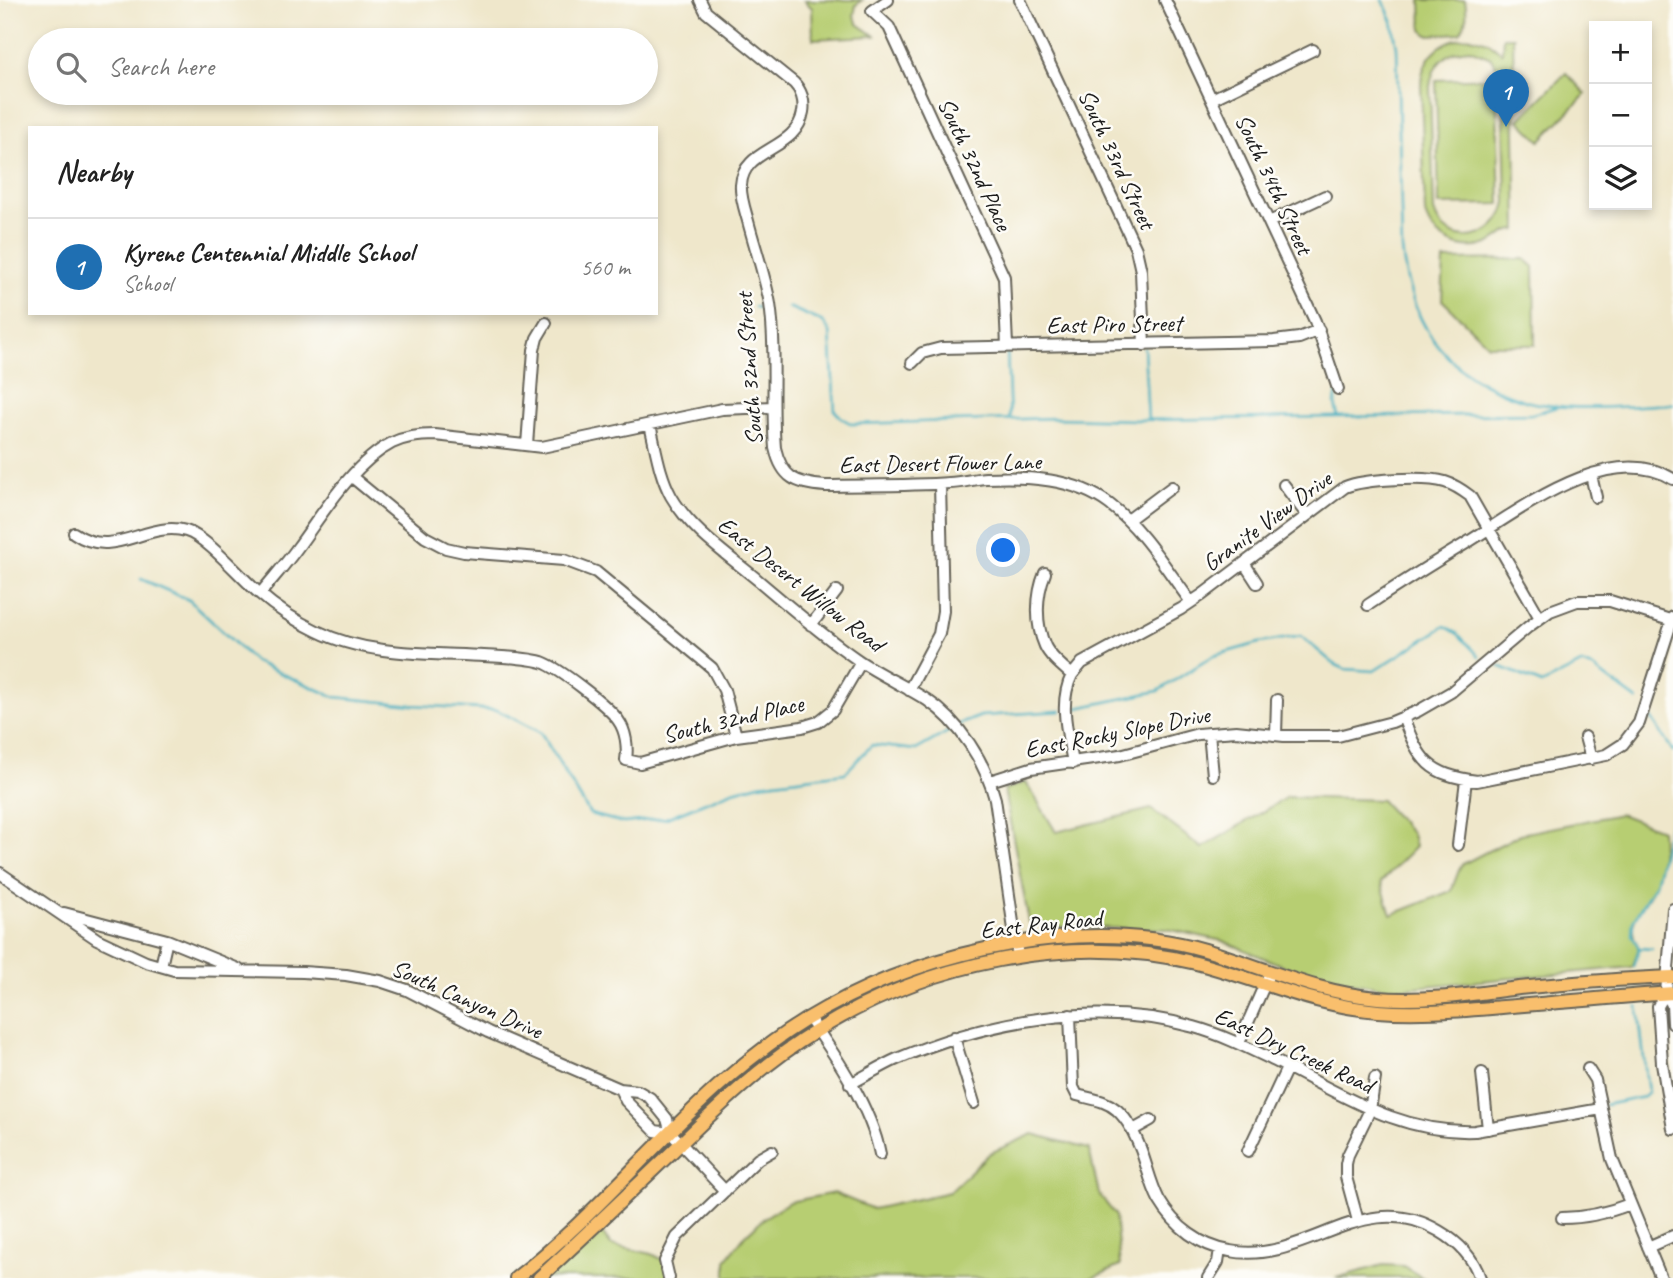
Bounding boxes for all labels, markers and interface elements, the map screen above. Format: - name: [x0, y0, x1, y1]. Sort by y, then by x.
- map controls: [1589, 21, 1652, 210]
- button: +: [1589, 21, 1652, 84]
- search box: [28, 28, 658, 105]
- icon: search: [52, 48, 90, 86]
- text: Search here: [108, 50, 214, 83]
- pin: 1: [1483, 69, 1529, 127]
- street label: South 33rd Street: [1072, 84, 1163, 235]
- button: −: [1589, 84, 1652, 147]
- street label: South 32nd Place: [931, 93, 1020, 237]
- street label: South 34th Street: [1228, 109, 1320, 261]
- button: layers: [1589, 147, 1652, 210]
- text: Nearby: [56, 153, 132, 191]
- text: Kyrene Centennial Middle School: [123, 236, 414, 269]
- text: 1: [74, 253, 84, 282]
- text: 560 m: [581, 253, 630, 282]
- text: School: [123, 269, 172, 298]
- street label: South 32nd Street: [729, 290, 769, 446]
- street label: East Piro Street: [1046, 308, 1185, 340]
- street label: East Desert Flower Lane: [839, 446, 1043, 480]
- street label: Granite View Drive: [1196, 463, 1339, 578]
- street label: East Desert Willow Road: [712, 510, 893, 661]
- your location: [986, 533, 1020, 567]
- street label: South 32nd Place: [660, 688, 808, 750]
- street label: East Rocky Slope Drive: [1022, 699, 1214, 765]
- street label: East Ray Road: [979, 902, 1107, 945]
- street label: South Canyon Drive: [387, 952, 549, 1046]
- street label: East Dry Creek Road: [1210, 1000, 1382, 1101]

